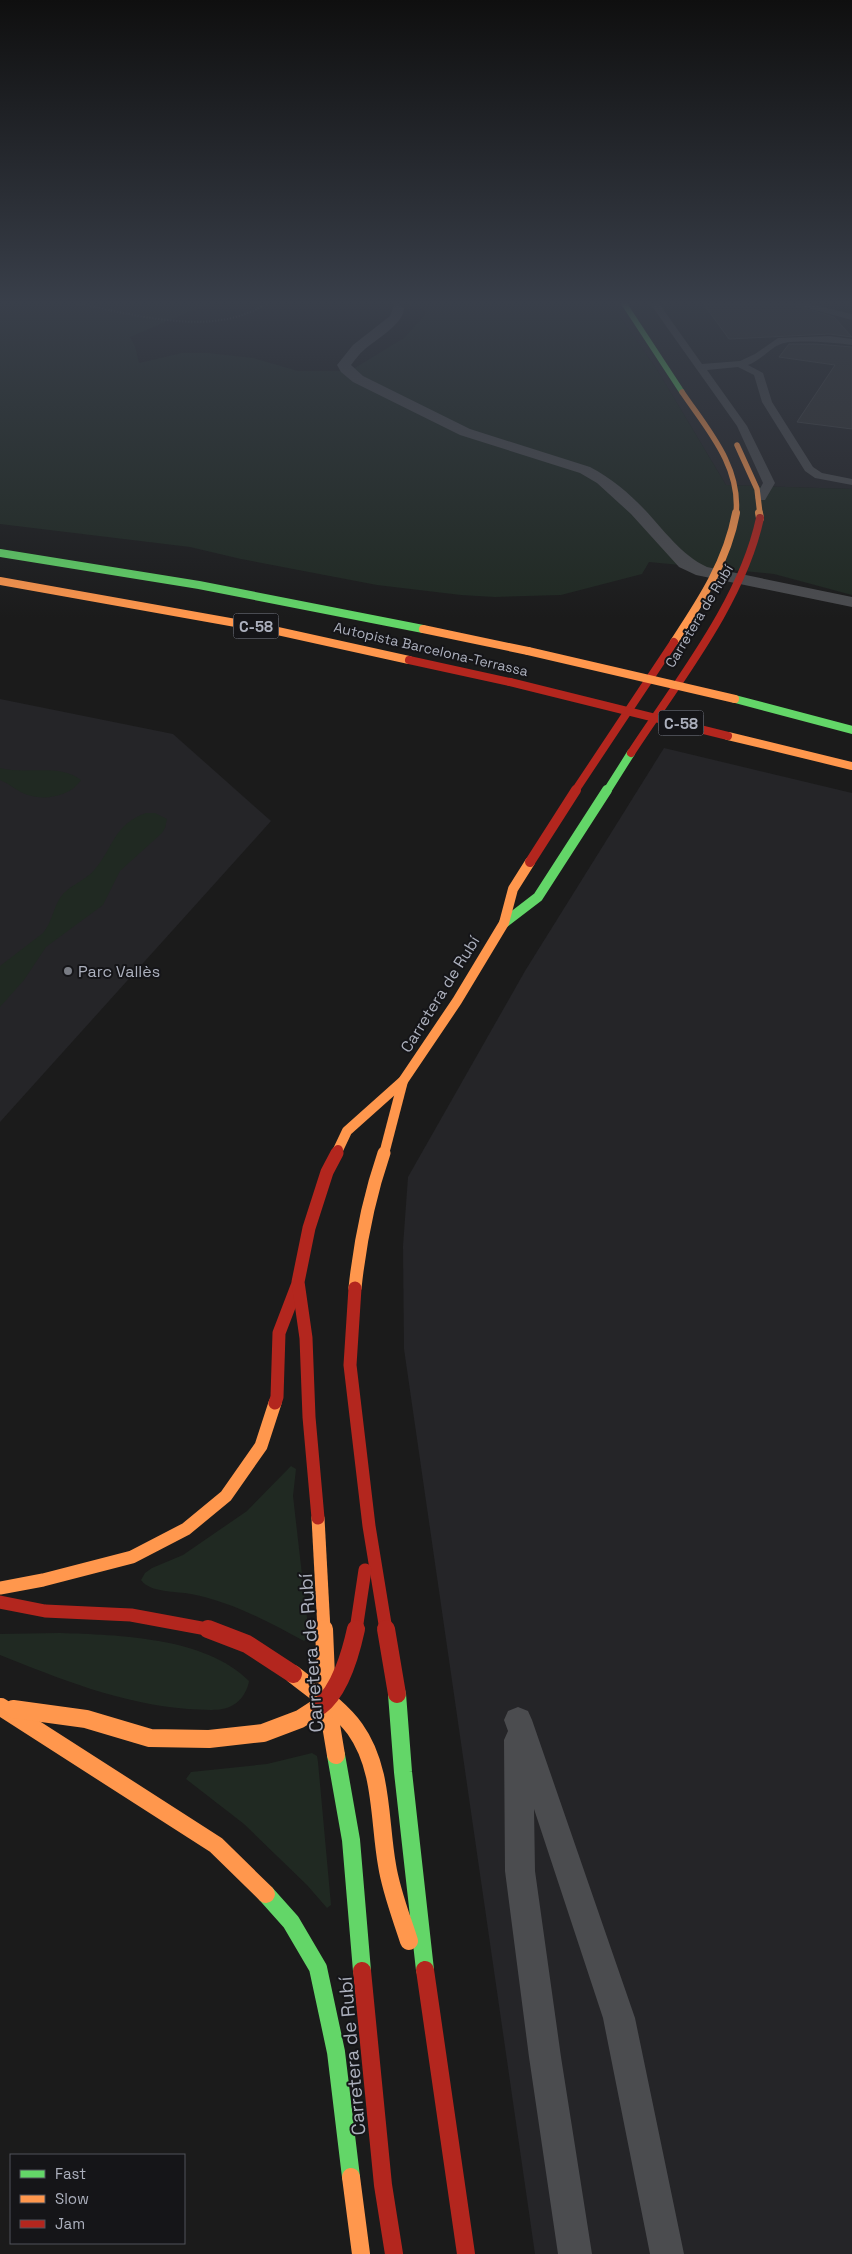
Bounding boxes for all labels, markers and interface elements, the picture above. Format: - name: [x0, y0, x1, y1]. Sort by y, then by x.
- street label: Carretera de Rubí: [661, 561, 737, 671]
- road number: C-58: [234, 614, 278, 638]
- street label: Autopista Barcelona-Terrassa: [332, 618, 530, 680]
- road number: C-58: [658, 710, 704, 736]
- street label: Carretera de Rubí: [396, 932, 484, 1056]
- place label: Parc Vallès: [78, 961, 160, 982]
- marker: Parc Vallès: [62, 965, 74, 977]
- street label: Carretera de Rubí: [293, 1572, 329, 1733]
- street label: Carretera de Rubí: [333, 1975, 371, 2136]
- legend: [10, 2154, 185, 2244]
- text: Fast: [55, 2164, 86, 2183]
- text: Slow: [55, 2189, 89, 2208]
- text: Jam: [55, 2214, 85, 2233]

